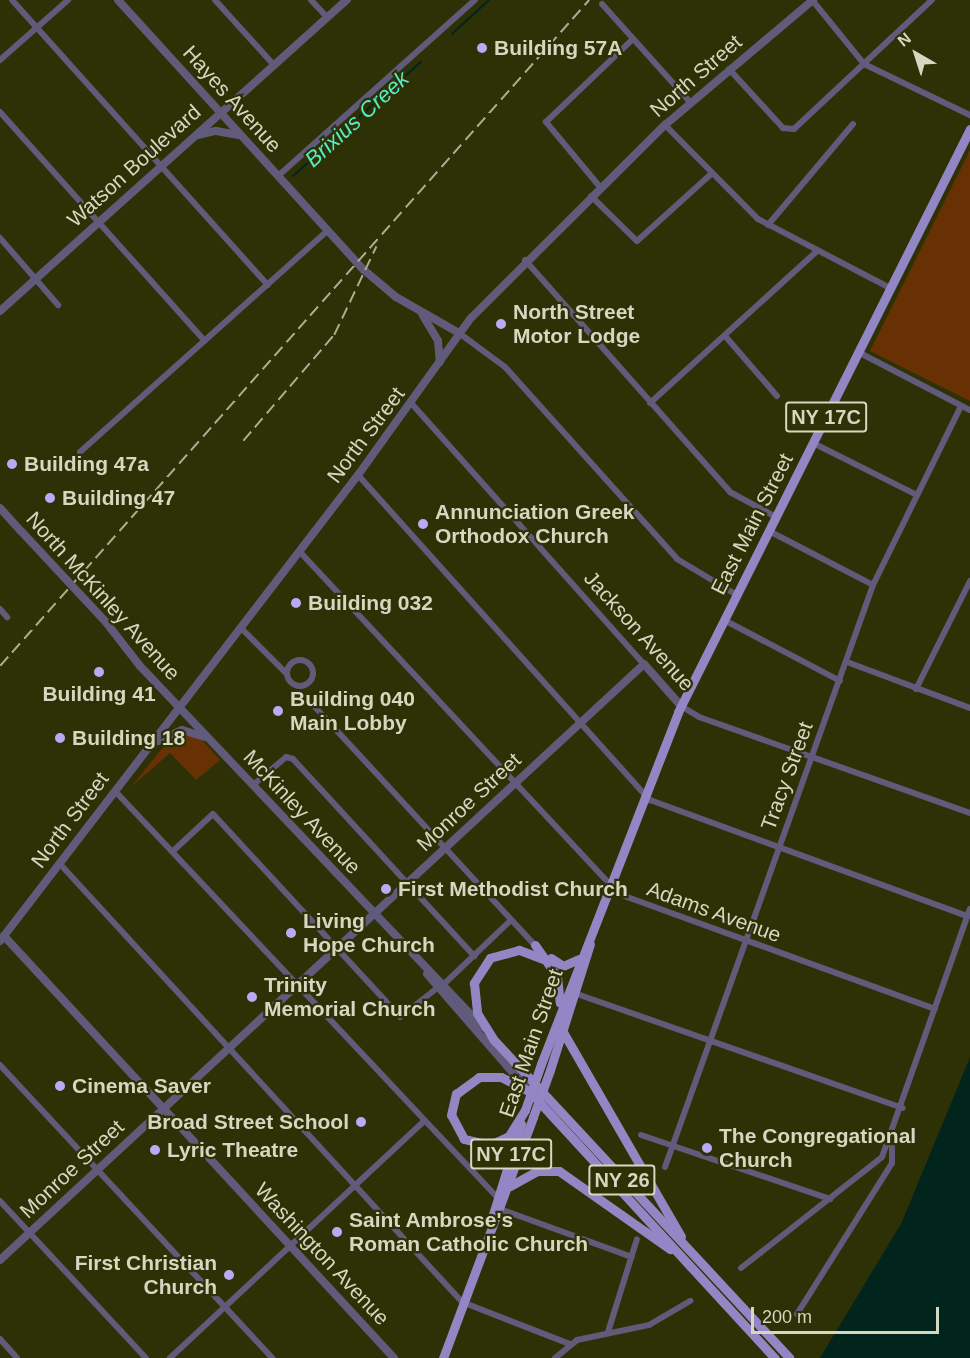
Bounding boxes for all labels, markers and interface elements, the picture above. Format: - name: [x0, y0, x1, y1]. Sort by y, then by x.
- north arrow: [886, 24, 946, 84]
- street label: North Street: [645, 29, 747, 123]
- text: N: [895, 29, 914, 50]
- place label: Building 57A: [494, 35, 622, 61]
- street label: Hayes Avenue: [177, 40, 287, 158]
- marker: Building 57A: [475, 41, 489, 55]
- water label: Brixius Creek: [300, 65, 414, 173]
- street label: Watson Boulevard: [62, 99, 206, 233]
- place label: North Street Motor Lodge: [513, 299, 640, 349]
- marker: North Street Motor Lodge: [494, 317, 508, 331]
- street label: North Street: [322, 382, 410, 488]
- road number: NY 17C: [784, 400, 868, 434]
- street label: East Main Street: [706, 449, 798, 599]
- place label: Building 47a: [24, 451, 149, 477]
- marker: Building 47a: [5, 457, 19, 471]
- place label: Building 47: [62, 485, 175, 511]
- marker: Building 47: [43, 491, 57, 505]
- place label: Annunciation Greek Orthodox Church: [435, 499, 635, 549]
- street label: North McKinley Avenue: [20, 506, 186, 686]
- marker: Annunciation Greek Orthodox Church: [416, 517, 430, 531]
- street label: Jackson Avenue: [578, 565, 700, 697]
- place label: Building 032: [308, 590, 433, 616]
- marker: Building 032: [289, 596, 303, 610]
- marker: Building 41: [92, 665, 106, 679]
- place label: Building 41: [42, 681, 156, 707]
- place label: Building 040 Main Lobby: [290, 686, 415, 736]
- marker: Building 040 Main Lobby: [271, 704, 285, 718]
- street label: Tracy Street: [756, 718, 818, 834]
- place label: Building 18: [72, 725, 185, 751]
- marker: Building 18: [53, 731, 67, 745]
- street label: McKinley Avenue: [238, 744, 366, 880]
- street label: Monroe Street: [412, 747, 526, 857]
- street label: North Street: [26, 767, 114, 873]
- place label: First Methodist Church: [398, 876, 628, 902]
- street label: Adams Avenue: [643, 876, 785, 948]
- marker: First Methodist Church: [379, 882, 393, 896]
- place label: Living Hope Church: [303, 908, 435, 958]
- marker: Living Hope Church: [284, 926, 298, 940]
- street label: East Main Street: [494, 966, 568, 1120]
- place label: Trinity Memorial Church: [264, 972, 436, 1022]
- marker: Trinity Memorial Church: [245, 990, 259, 1004]
- place label: Cinema Saver: [72, 1073, 211, 1099]
- marker: Cinema Saver: [53, 1079, 67, 1093]
- place label: Broad Street School: [147, 1109, 349, 1135]
- street label: Monroe Street: [15, 1114, 129, 1224]
- marker: Broad Street School: [354, 1115, 368, 1129]
- place label: The Congregational Church: [719, 1123, 916, 1173]
- place label: Lyric Theatre: [167, 1137, 298, 1163]
- road number: NY 17C: [469, 1137, 553, 1171]
- marker: The Congregational Church: [700, 1141, 714, 1155]
- marker: Lyric Theatre: [148, 1143, 162, 1157]
- road number: NY 26: [588, 1163, 656, 1197]
- street label: Washington Avenue: [249, 1177, 395, 1331]
- place label: Saint Ambrose's Roman Catholic Church: [349, 1207, 588, 1257]
- marker: Saint Ambrose's Roman Catholic Church: [330, 1225, 344, 1239]
- place label: First Christian Church: [75, 1250, 217, 1300]
- marker: First Christian Church: [222, 1268, 236, 1282]
- scale bar: [754, 1295, 942, 1333]
- text: 200 m: [762, 1307, 812, 1327]

